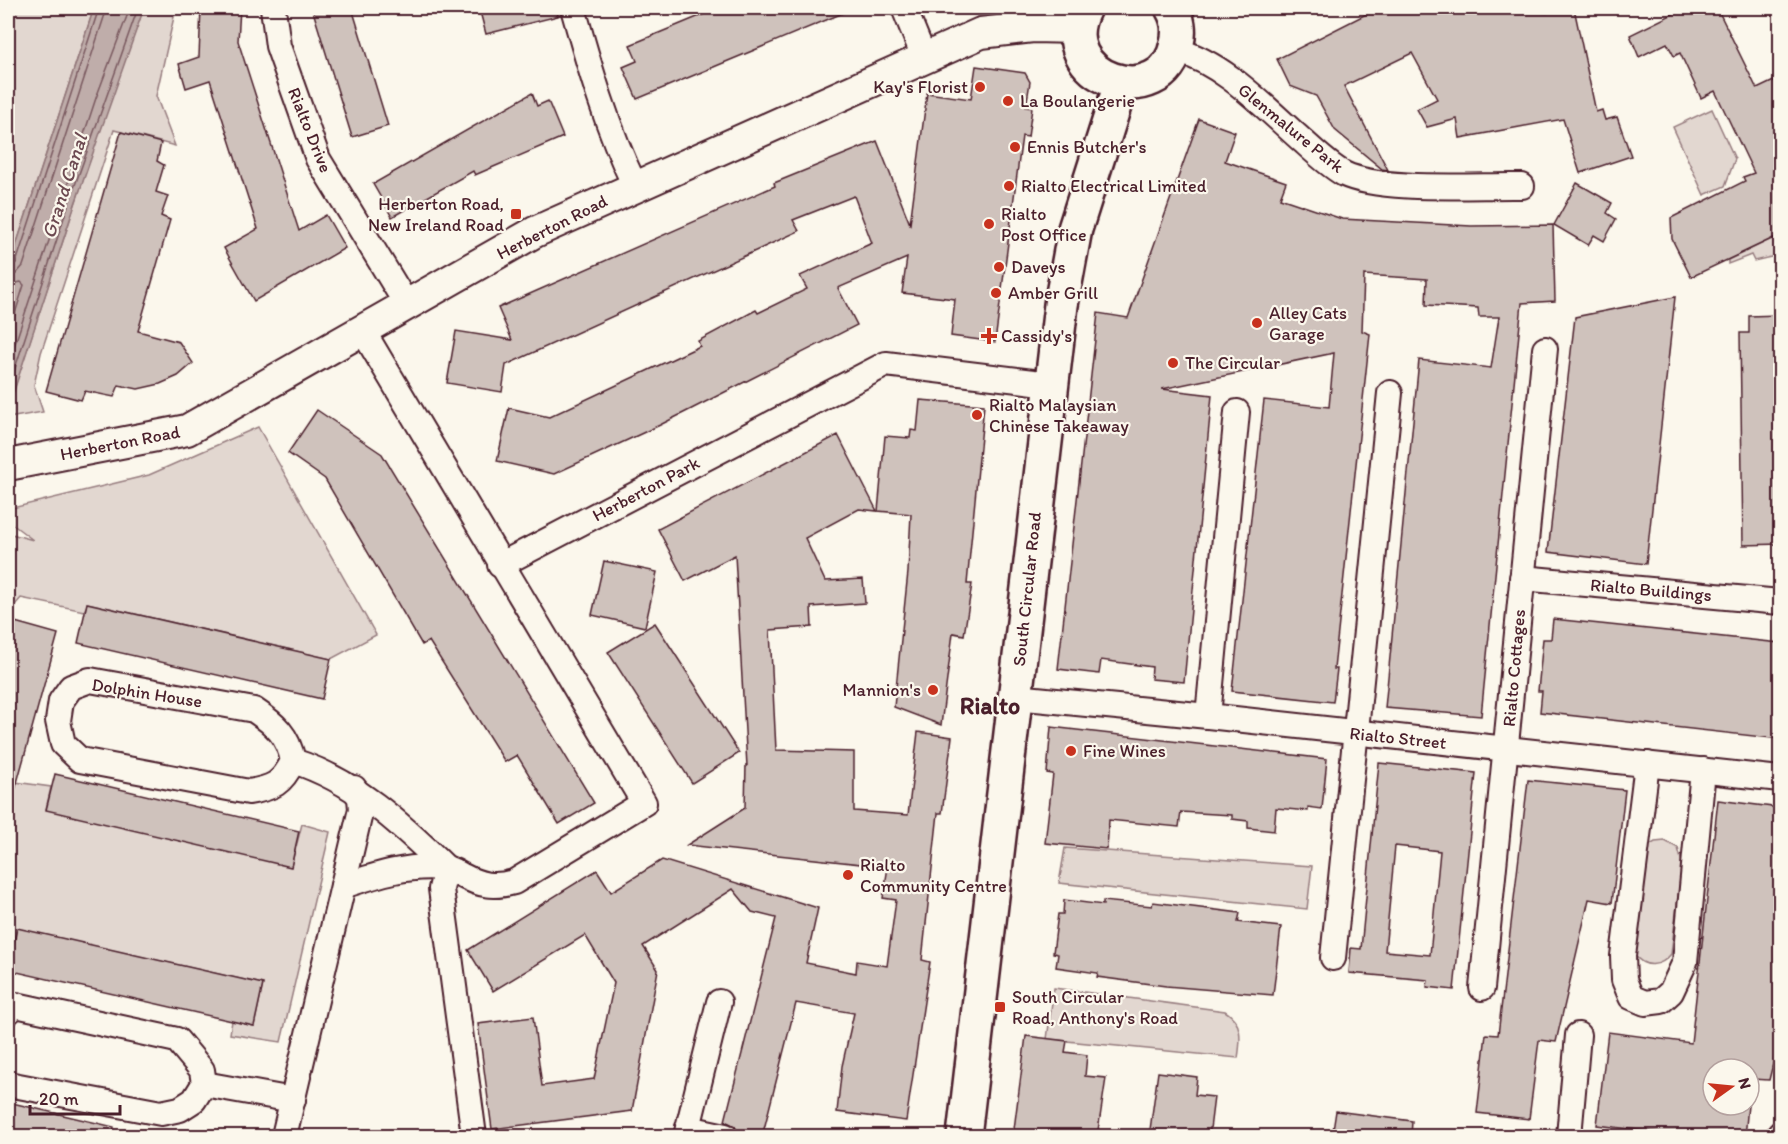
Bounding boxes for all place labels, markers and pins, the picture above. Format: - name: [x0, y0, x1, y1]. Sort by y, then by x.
- place label: Kay's Florist: [873, 76, 968, 98]
- marker: Kay's Florist: [973, 80, 987, 94]
- place label: La Boulangerie: [1020, 90, 1135, 112]
- marker: La Boulangerie: [1001, 94, 1015, 108]
- place label: Ennis Butcher's: [1027, 136, 1147, 158]
- marker: Ennis Butcher's: [1008, 140, 1022, 154]
- place label: Rialto Electrical Limited: [1021, 175, 1207, 197]
- marker: Rialto Electrical Limited: [1002, 179, 1016, 193]
- place label: Herberton Road, New Ireland Road: [368, 193, 504, 236]
- place label: Rialto Post Office: [1001, 203, 1087, 246]
- marker: Herberton Road, New Ireland Road: [509, 207, 523, 221]
- marker: Rialto Post Office: [982, 217, 996, 231]
- place label: Daveys: [1011, 256, 1066, 278]
- marker: Daveys: [992, 260, 1006, 274]
- place label: Amber Grill: [1008, 282, 1098, 304]
- marker: Amber Grill: [989, 286, 1003, 300]
- place label: Alley Cats Garage: [1269, 302, 1347, 345]
- marker: Alley Cats Garage: [1250, 316, 1264, 330]
- place label: Cassidy's: [1001, 325, 1072, 347]
- marker: Cassidy's: [982, 329, 996, 343]
- place label: The Circular: [1185, 352, 1280, 374]
- marker: The Circular: [1166, 356, 1180, 370]
- place label: Rialto Malaysian Chinese Takeaway: [989, 394, 1129, 437]
- marker: Rialto Malaysian Chinese Takeaway: [970, 408, 984, 422]
- place label: Mannion's: [842, 679, 921, 701]
- marker: Mannion's: [926, 683, 940, 697]
- place label: Fine Wines: [1083, 740, 1166, 762]
- marker: Fine Wines: [1064, 744, 1078, 758]
- place label: Rialto Community Centre: [860, 854, 1007, 897]
- marker: Rialto Community Centre: [841, 868, 855, 882]
- place label: South Circular Road, Anthony's Road: [1012, 986, 1178, 1029]
- marker: South Circular Road, Anthony's Road: [993, 1000, 1007, 1014]

